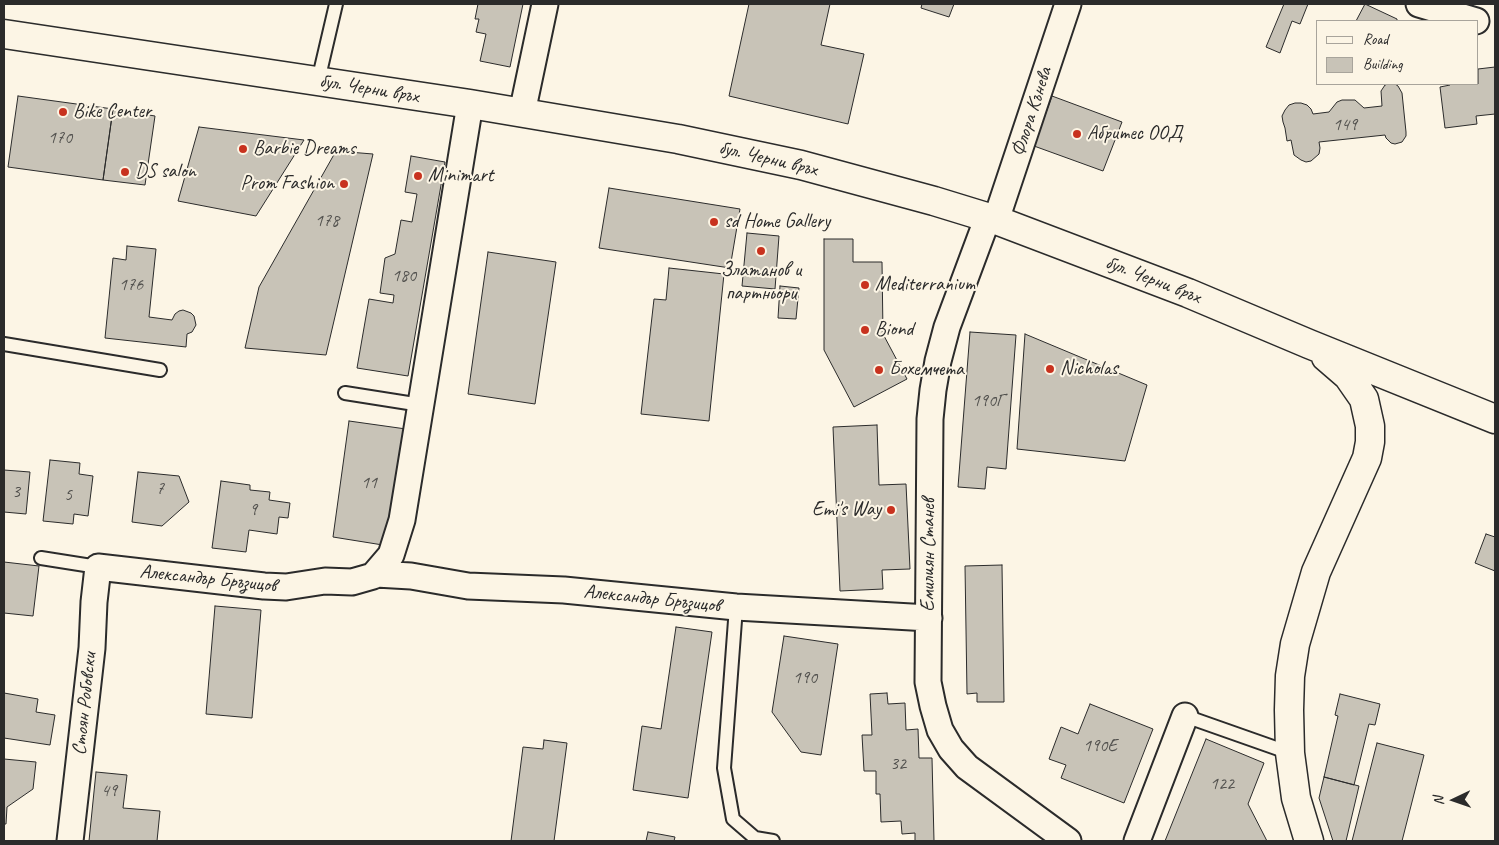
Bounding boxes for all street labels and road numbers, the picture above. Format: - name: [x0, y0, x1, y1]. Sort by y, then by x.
- street label: Флора Кънева: [1006, 64, 1058, 160]
- street label: бул. Черни връх: [318, 69, 420, 109]
- street label: бул. Черни връх: [716, 136, 820, 182]
- street label: бул. Черни връх: [1102, 251, 1204, 309]
- street label: Емилиян Станев: [917, 498, 941, 612]
- street label: Александър Бръзицов: [139, 560, 277, 598]
- street label: Александър Бръзицов: [583, 580, 721, 618]
- street label: Стоян Робовски: [68, 651, 102, 757]

